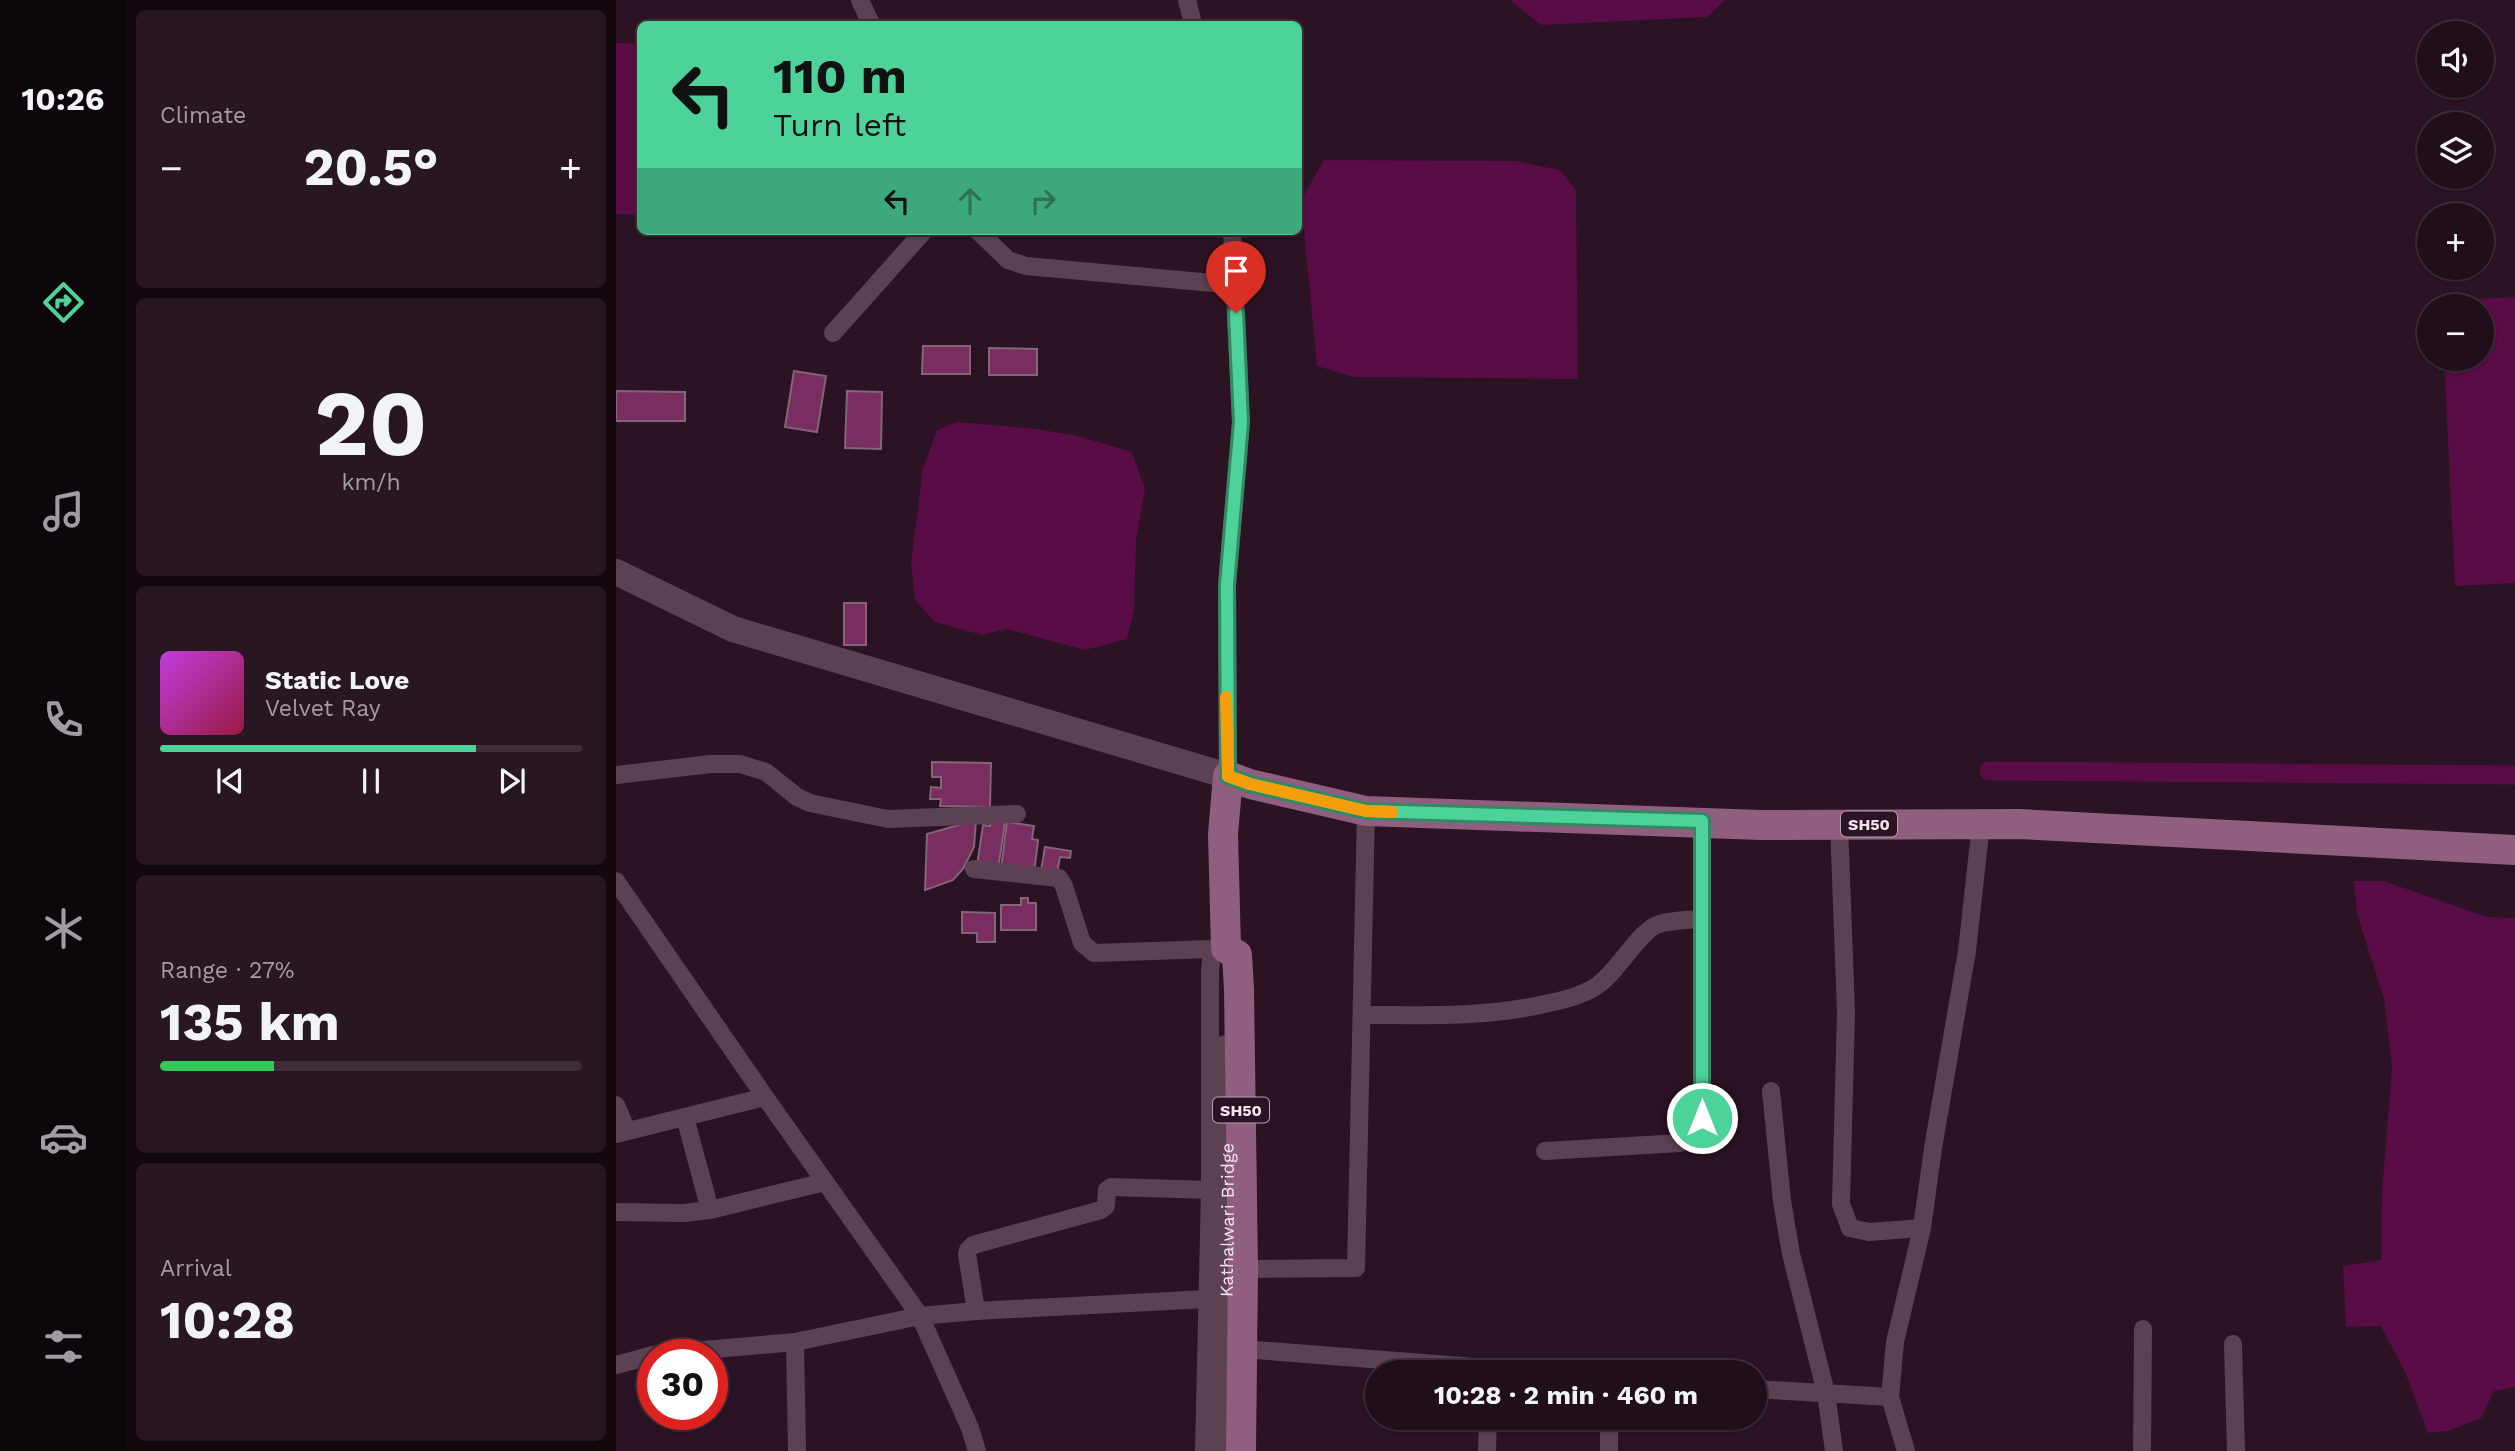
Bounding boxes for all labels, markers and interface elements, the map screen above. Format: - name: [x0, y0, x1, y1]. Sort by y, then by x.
- map controls: [2417, 21, 2494, 371]
- button: sound: [2417, 21, 2494, 98]
- text: 110 m: [773, 47, 907, 105]
- icon: left: [658, 49, 749, 140]
- text: 10:26: [22, 80, 104, 118]
- text: Climate: [160, 102, 246, 129]
- text: Turn left: [773, 106, 906, 144]
- button: layers: [2417, 112, 2494, 189]
- text: 20.5°: [303, 137, 439, 198]
- text: −: [160, 146, 183, 190]
- text: +: [559, 146, 582, 190]
- icon: left: [878, 182, 916, 220]
- icon: ahead: [951, 182, 989, 220]
- icon: right: [1024, 182, 1062, 220]
- button: +: [2417, 203, 2494, 280]
- pin: [1206, 241, 1266, 313]
- icon: arrive: [1217, 252, 1255, 290]
- icon: directions: [39, 278, 88, 327]
- button: −: [2417, 294, 2494, 371]
- text: 20: [315, 370, 427, 477]
- text: km/h: [341, 469, 401, 496]
- icon: music: [39, 487, 88, 536]
- text: Static Love: [265, 665, 409, 695]
- icon: phone: [39, 695, 88, 744]
- text: Velvet Ray: [265, 695, 381, 722]
- icon: previous: [211, 762, 249, 800]
- icon: pause: [352, 762, 390, 800]
- icon: next: [493, 762, 531, 800]
- road number: SH50: [1841, 811, 1897, 836]
- icon: climate: [39, 904, 88, 953]
- text: Range · 27%: [160, 957, 294, 984]
- text: 135 km: [160, 992, 340, 1053]
- position arrow: [1665, 1081, 1739, 1155]
- road number: SH50: [1213, 1098, 1269, 1122]
- icon: car: [39, 1113, 88, 1162]
- street label: Kathalwari Bridge: [1215, 1143, 1238, 1297]
- text: Arrival: [160, 1255, 232, 1282]
- text: 10:28: [160, 1290, 295, 1351]
- icon: filters: [39, 1322, 88, 1371]
- speed limit sign: 30: [637, 1339, 728, 1430]
- text: 10:28 · 2 min · 460 m: [1434, 1380, 1698, 1410]

